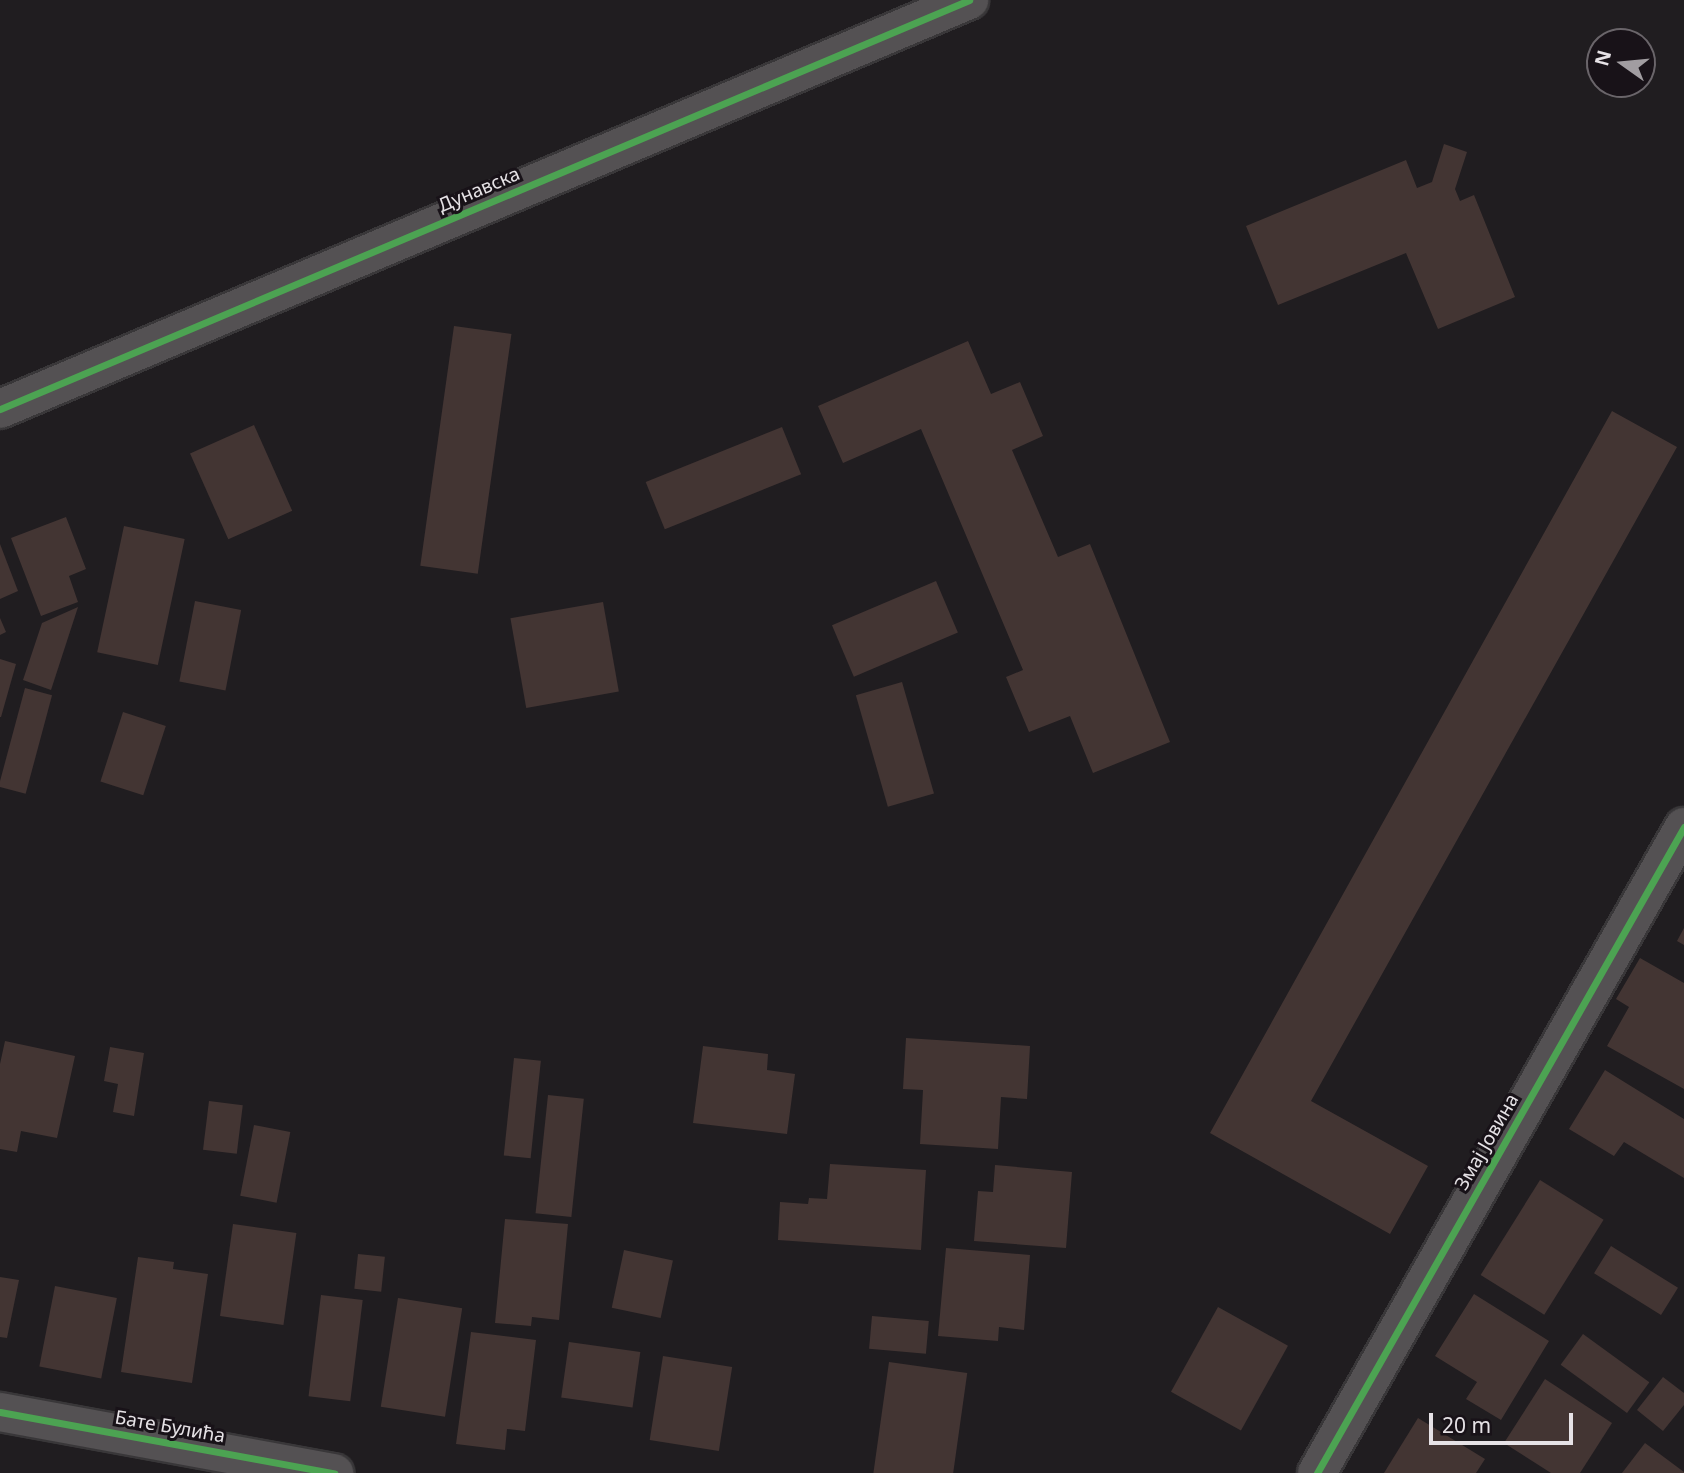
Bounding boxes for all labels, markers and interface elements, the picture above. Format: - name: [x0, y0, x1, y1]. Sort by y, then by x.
- north arrow: [1586, 28, 1656, 98]
- text: N: [1588, 47, 1617, 69]
- street label: Дунавска: [435, 163, 523, 217]
- street label: Змај Јовина: [1450, 1090, 1524, 1194]
- scale bar: [1432, 1400, 1576, 1444]
- street label: Бате Булића: [113, 1406, 227, 1448]
- text: 20 m: [1442, 1411, 1491, 1439]

